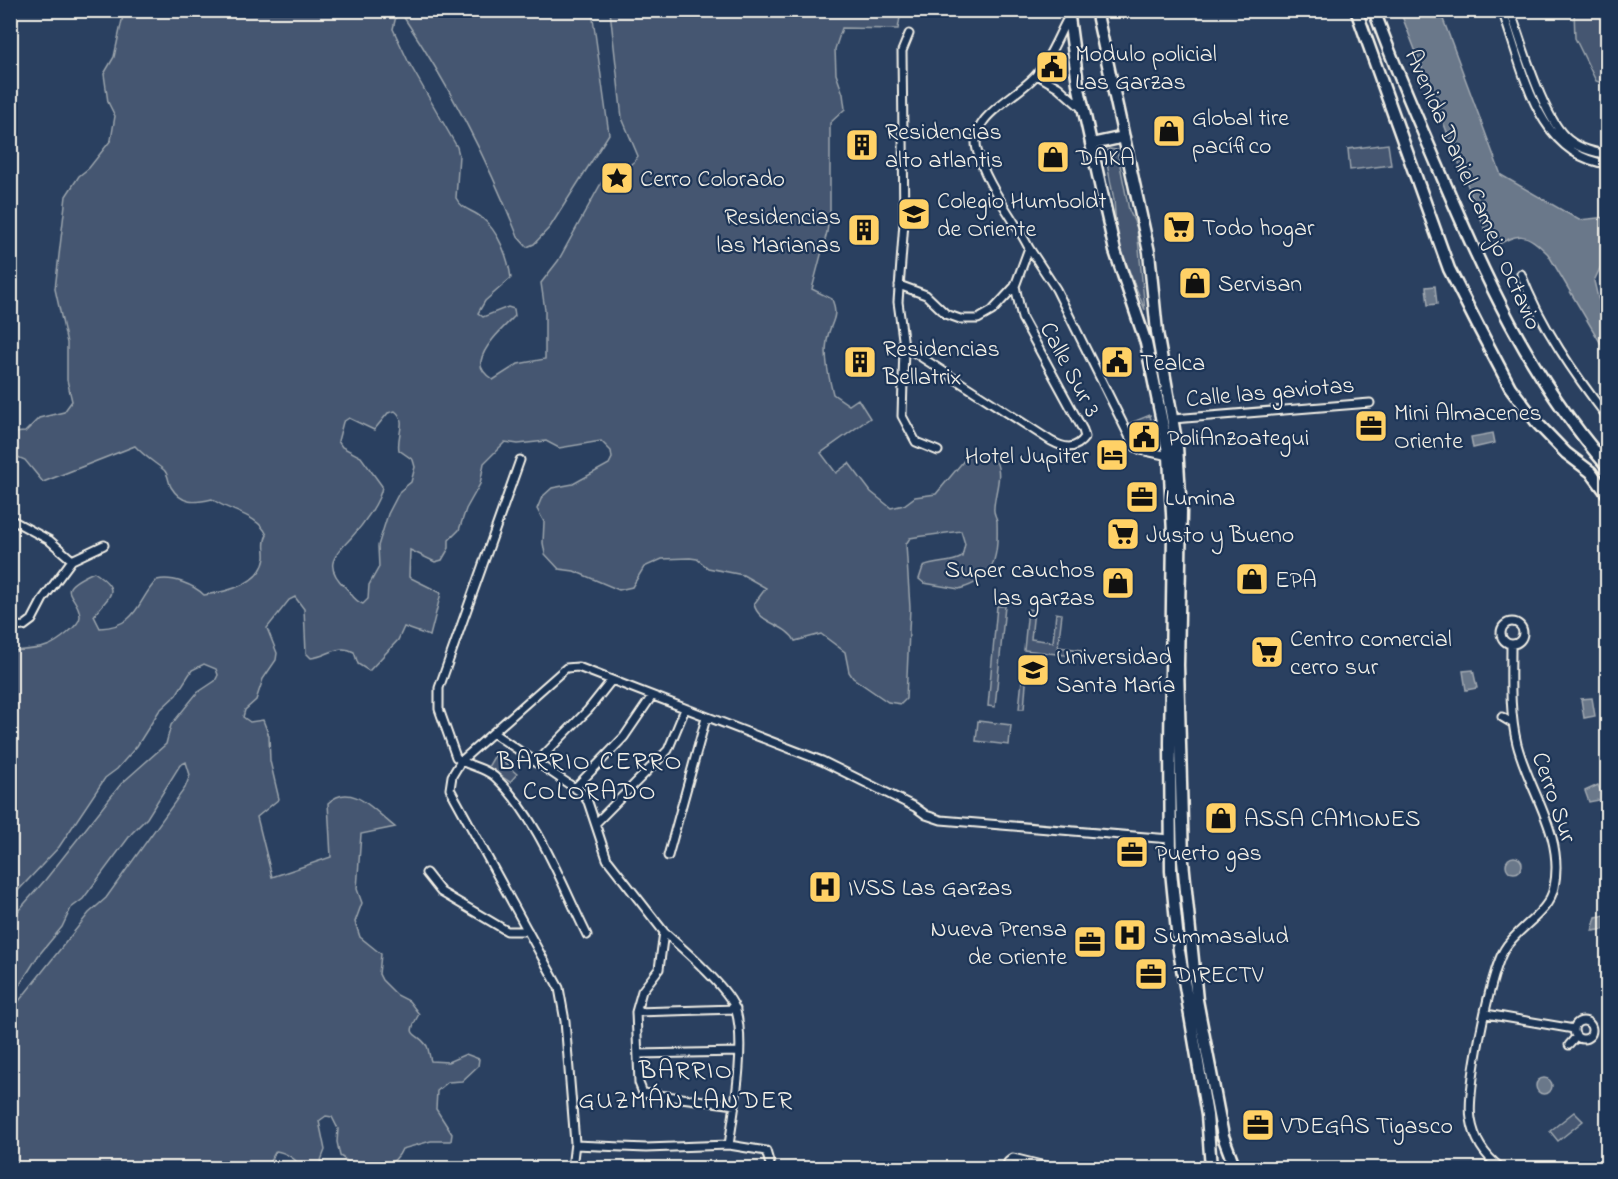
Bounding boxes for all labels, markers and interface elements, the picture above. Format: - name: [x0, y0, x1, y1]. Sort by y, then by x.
- place label: Modulo policial Las Garzas: [1075, 38, 1217, 101]
- street label: Avenida Daniel Camejo Octavio: [1394, 44, 1550, 336]
- public building icon: Modulo policial Las Garzas: [1034, 49, 1070, 85]
- place label: Global tire pacífico: [1192, 102, 1289, 165]
- shop icon: Global tire pacífico: [1151, 113, 1187, 149]
- place label: Residencias alto atlantis: [885, 116, 1003, 179]
- building icon: Residencias alto atlantis: [844, 127, 880, 163]
- shop icon: DAKA: [1035, 139, 1071, 175]
- place label: DAKA: [1075, 142, 1135, 177]
- place icon: Cerro Colorado: [599, 160, 635, 196]
- place label: Cerro Colorado: [640, 163, 785, 198]
- place label: Colegio Humboldt de Oriente: [937, 185, 1107, 248]
- school or university icon: Colegio Humboldt de Oriente: [896, 196, 932, 232]
- place label: Residencias las Marianas: [717, 201, 841, 264]
- supermarket icon: Todo hogar: [1161, 209, 1197, 245]
- building icon: Residencias las Marianas: [846, 212, 882, 248]
- place label: Todo hogar: [1202, 212, 1315, 247]
- shop icon: Servisan: [1177, 265, 1213, 301]
- place label: Servisan: [1218, 268, 1302, 303]
- street label: Calle Sur 3: [1029, 316, 1109, 424]
- place label: Residencias Bellatrix: [882, 333, 1000, 396]
- building icon: Residencias Bellatrix: [842, 344, 878, 380]
- public building icon: Tealca: [1099, 344, 1135, 380]
- place label: Tealca: [1140, 347, 1205, 382]
- street label: Calle las gaviotas: [1184, 369, 1356, 418]
- place label: Mini Almacenes Oriente: [1394, 397, 1542, 460]
- office icon: Mini Almacenes Oriente: [1353, 408, 1389, 444]
- public building icon: PoliAnzoategui: [1126, 419, 1162, 455]
- place label: PoliAnzoategui: [1167, 422, 1309, 457]
- hotel icon: Hotel Jupiter: [1094, 437, 1130, 473]
- place label: Hotel Jupiter: [965, 440, 1090, 475]
- office icon: Lumina: [1124, 479, 1160, 515]
- place label: Lumina: [1165, 482, 1235, 517]
- supermarket icon: Justo y Bueno: [1105, 516, 1141, 552]
- place label: Justo y Bueno: [1146, 519, 1294, 555]
- place label: Super cauchos las garzas: [945, 554, 1095, 617]
- shop icon: EPA: [1234, 561, 1270, 597]
- place label: EPA: [1275, 564, 1317, 599]
- shop icon: Super cauchos las garzas: [1100, 565, 1136, 601]
- place label: Centro comercial cerro sur: [1290, 623, 1452, 686]
- supermarket icon: Centro comercial cerro sur: [1249, 634, 1285, 670]
- place label: Universidad Santa María: [1056, 641, 1175, 704]
- school or university icon: Universidad Santa María: [1015, 652, 1051, 688]
- district label: BARRIO CERRO COLORADO: [496, 744, 683, 812]
- street label: Cerro Sur: [1521, 748, 1585, 848]
- shop icon: ASSA CAMIONES: [1203, 800, 1239, 836]
- place label: ASSA CAMIONES: [1244, 803, 1420, 838]
- office icon: Puerto gas: [1114, 834, 1150, 870]
- place label: Puerto gas: [1155, 837, 1262, 872]
- hospital icon: IVSS Las Garzas: [807, 869, 843, 905]
- place label: IVSS Las Garzas: [848, 872, 1012, 907]
- place label: Nueva Prensa de Oriente: [931, 913, 1067, 976]
- hospital icon: Summasalud: [1112, 917, 1148, 953]
- place label: Summasalud: [1153, 920, 1289, 955]
- office icon: Nueva Prensa de Oriente: [1072, 924, 1108, 960]
- office icon: DIRECTV: [1133, 956, 1169, 992]
- place label: DIRECTV: [1173, 959, 1264, 994]
- district label: BARRIO GUZMÁN LANDER: [578, 1053, 794, 1121]
- office icon: VDEGAS Tigasco: [1240, 1107, 1276, 1143]
- place label: VDEGAS Tigasco: [1280, 1110, 1453, 1145]

